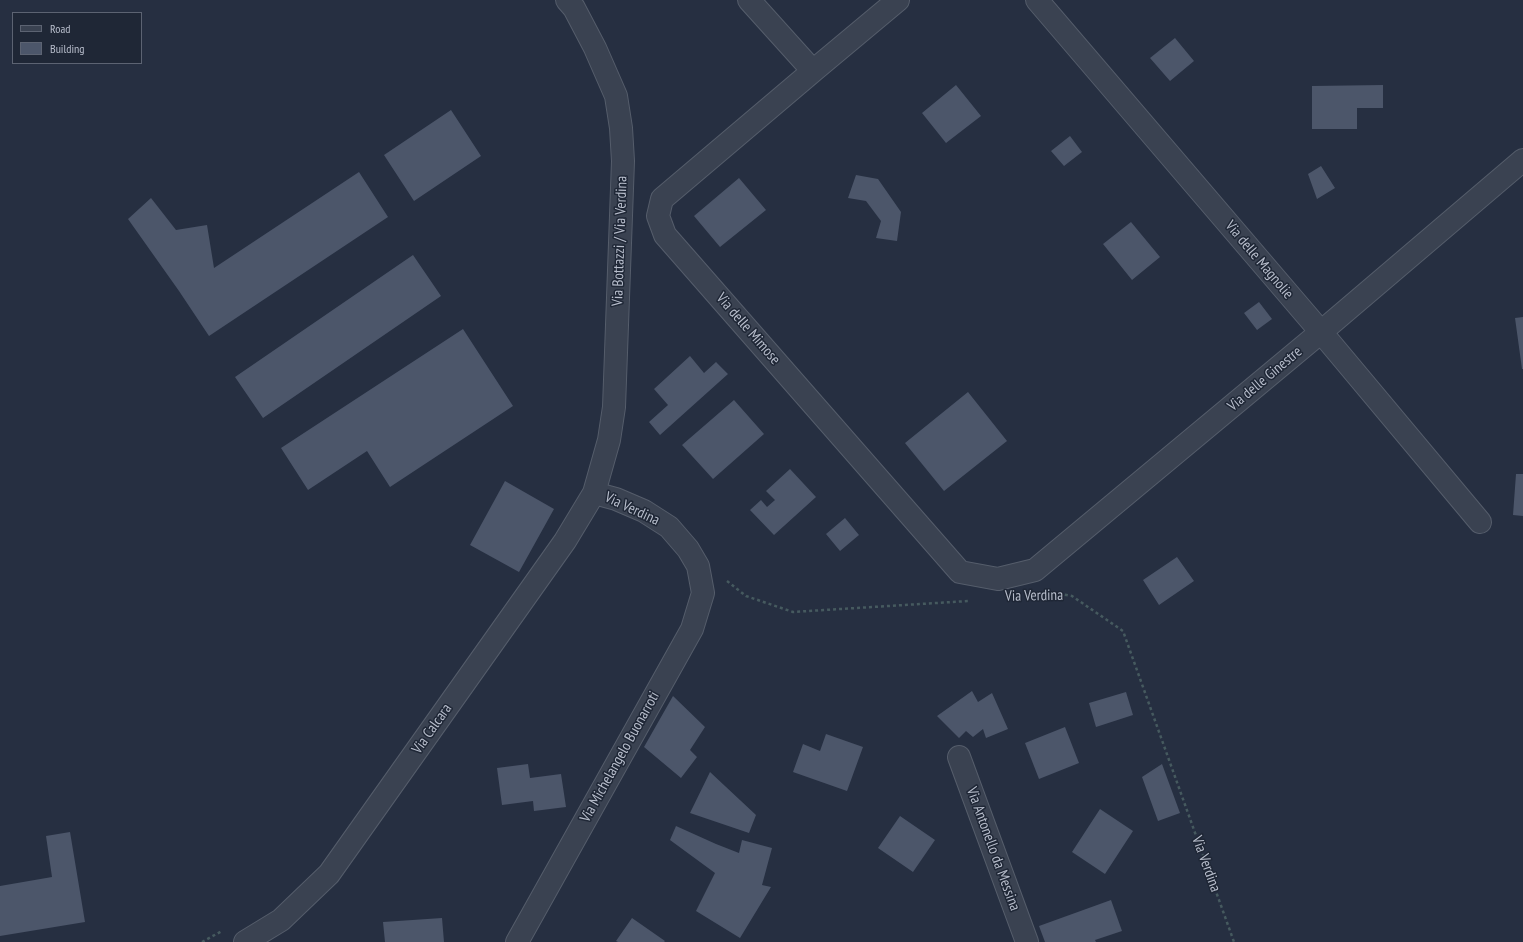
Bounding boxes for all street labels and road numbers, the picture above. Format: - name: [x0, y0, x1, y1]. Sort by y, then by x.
- street label: Via Bottazzi / Via Verdina: [609, 176, 631, 306]
- street label: Via delle Magnolie: [1221, 217, 1297, 303]
- street label: Via delle Mimose: [712, 290, 784, 368]
- street label: Via delle Ginestre: [1224, 343, 1306, 415]
- street label: Via Verdina: [602, 489, 662, 529]
- street label: Via Verdina: [1005, 586, 1063, 606]
- street label: Via Michelangelo Buonarroti: [577, 688, 663, 826]
- street label: Via Calcara: [408, 700, 456, 758]
- street label: Via Antonello da Messina: [962, 785, 1024, 913]
- street label: Via Verdina: [1188, 834, 1224, 894]

